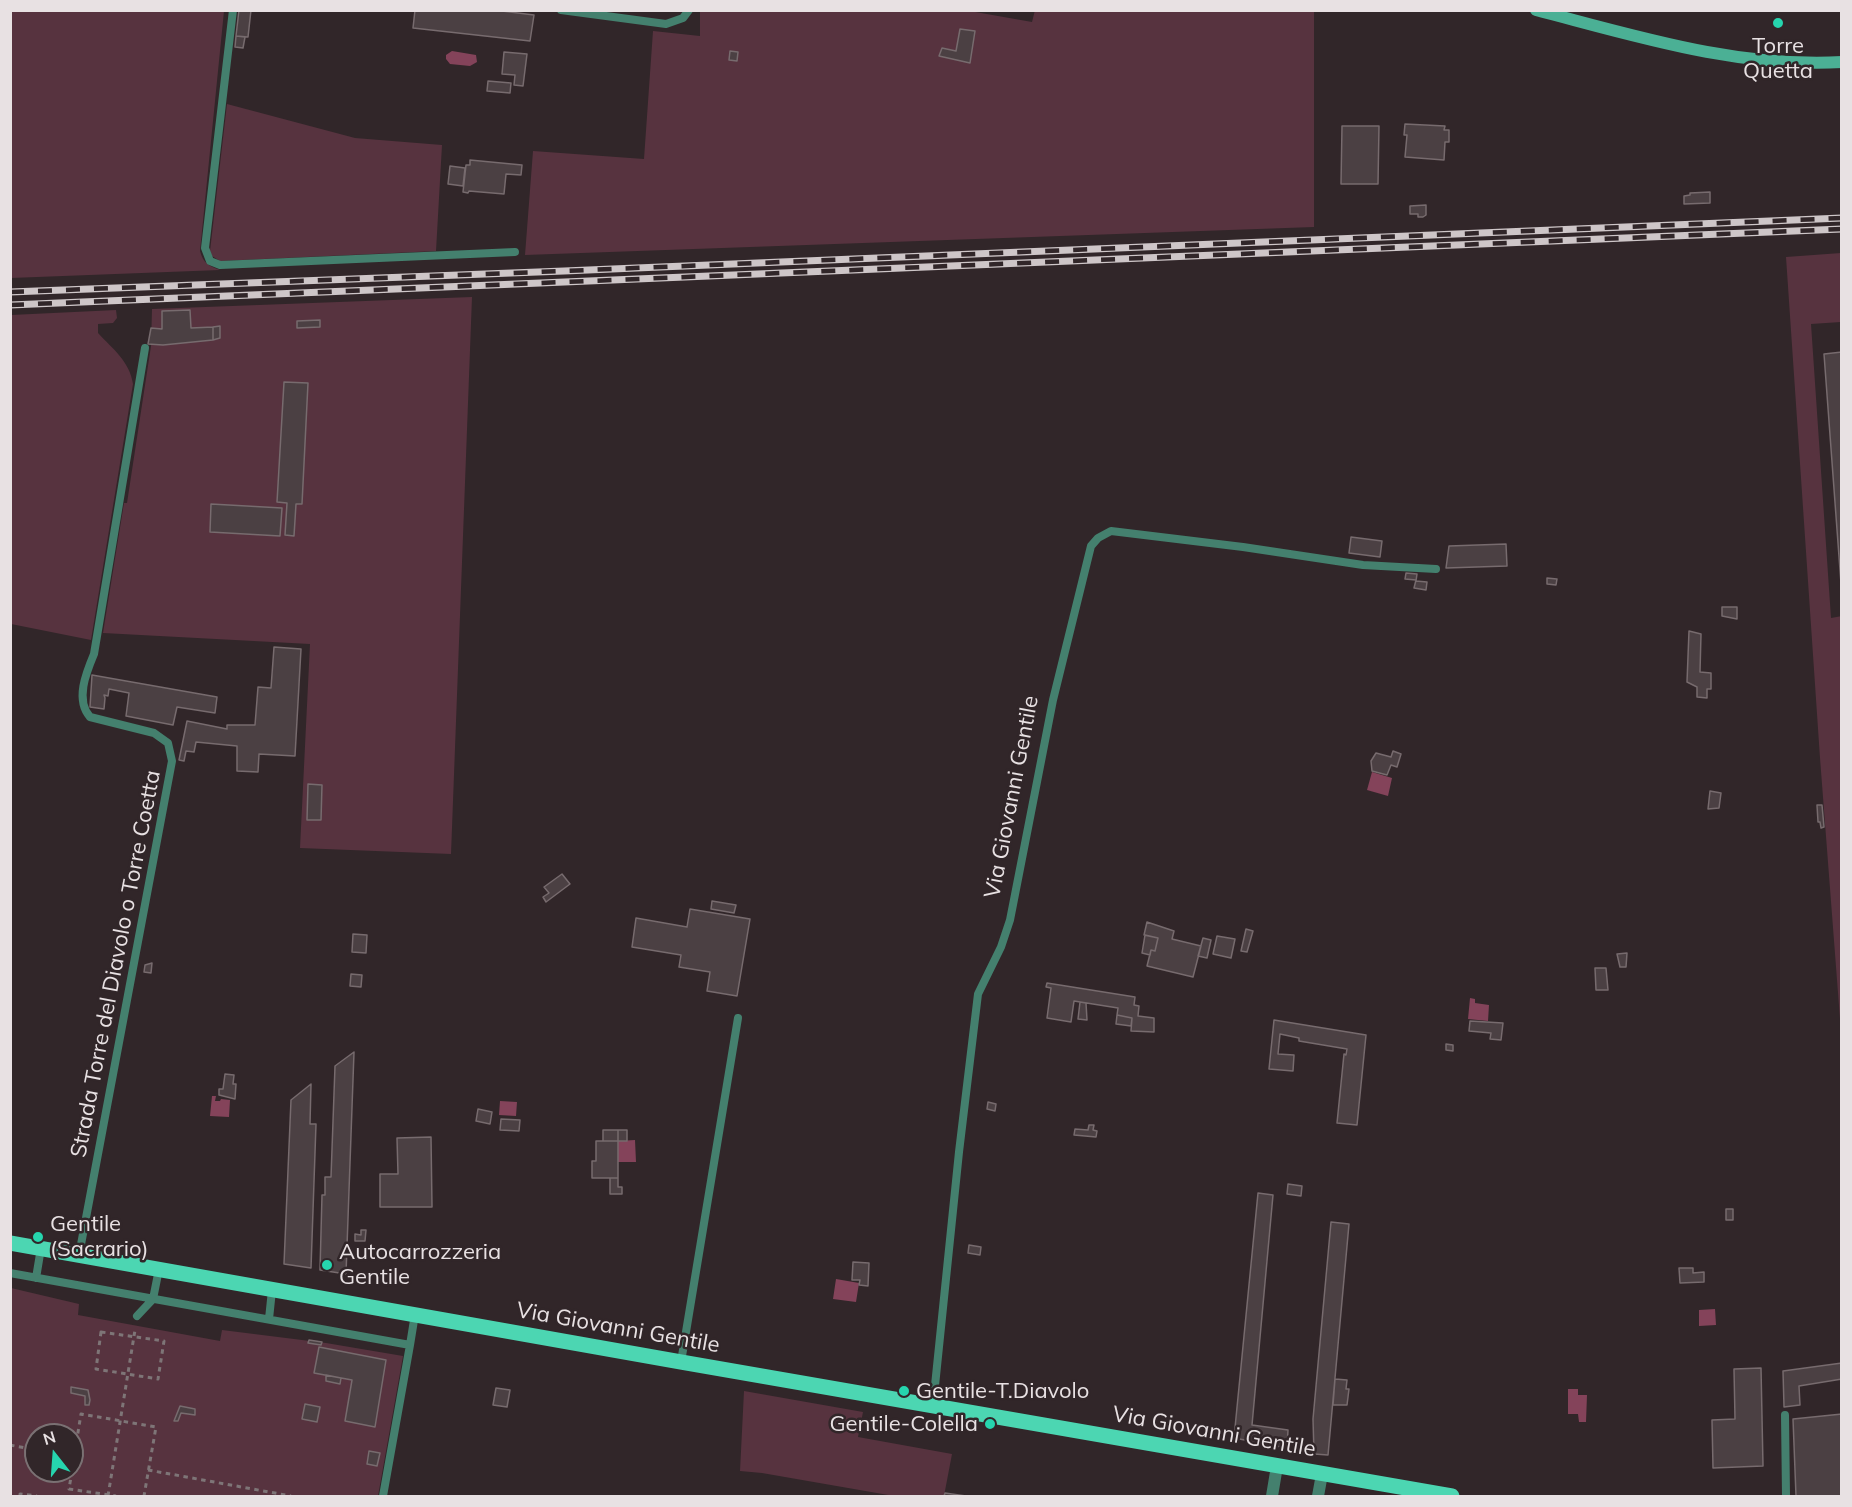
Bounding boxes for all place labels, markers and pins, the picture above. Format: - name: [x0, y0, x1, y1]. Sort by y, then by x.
- marker: Torre Quetta: [1771, 16, 1785, 30]
- place label: Torre Quetta: [1743, 33, 1813, 84]
- place label: Gentile (Sacrario): [50, 1211, 148, 1262]
- marker: Gentile (Sacrario): [31, 1230, 45, 1244]
- place label: Autocarrozzeria Gentile: [339, 1239, 501, 1290]
- marker: Autocarrozzeria Gentile: [320, 1258, 334, 1272]
- place label: Gentile-T.Diavolo: [916, 1378, 1089, 1404]
- marker: Gentile-T.Diavolo: [897, 1384, 911, 1398]
- place label: Gentile-Colella: [830, 1411, 978, 1437]
- marker: Gentile-Colella: [983, 1417, 997, 1431]

